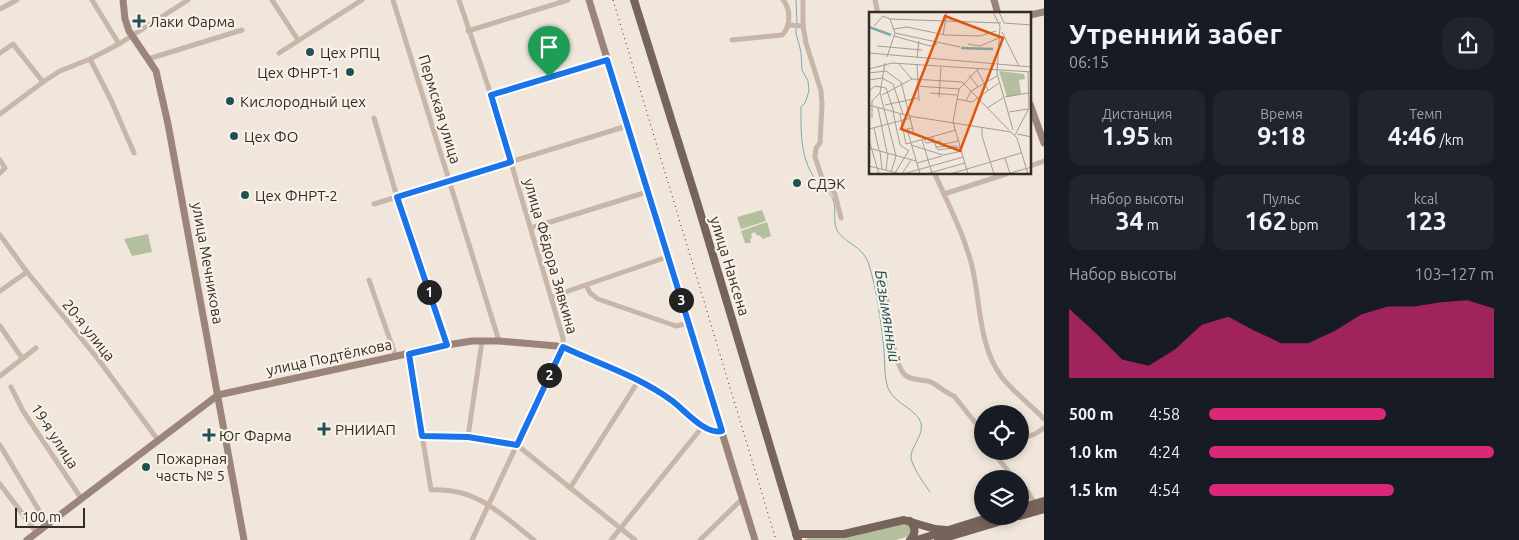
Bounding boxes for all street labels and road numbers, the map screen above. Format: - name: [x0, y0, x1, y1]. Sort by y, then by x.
- street label: Пермская улица: [415, 52, 465, 166]
- street label: улица Фёдора Зявкина: [521, 176, 581, 336]
- street label: улица Мечникова: [189, 201, 227, 325]
- street label: улица Нансена: [707, 214, 753, 318]
- street label: 20-я улица: [59, 296, 119, 364]
- street label: улица Подтёлкова: [264, 335, 394, 379]
- street label: 19-я улица: [28, 400, 82, 472]

